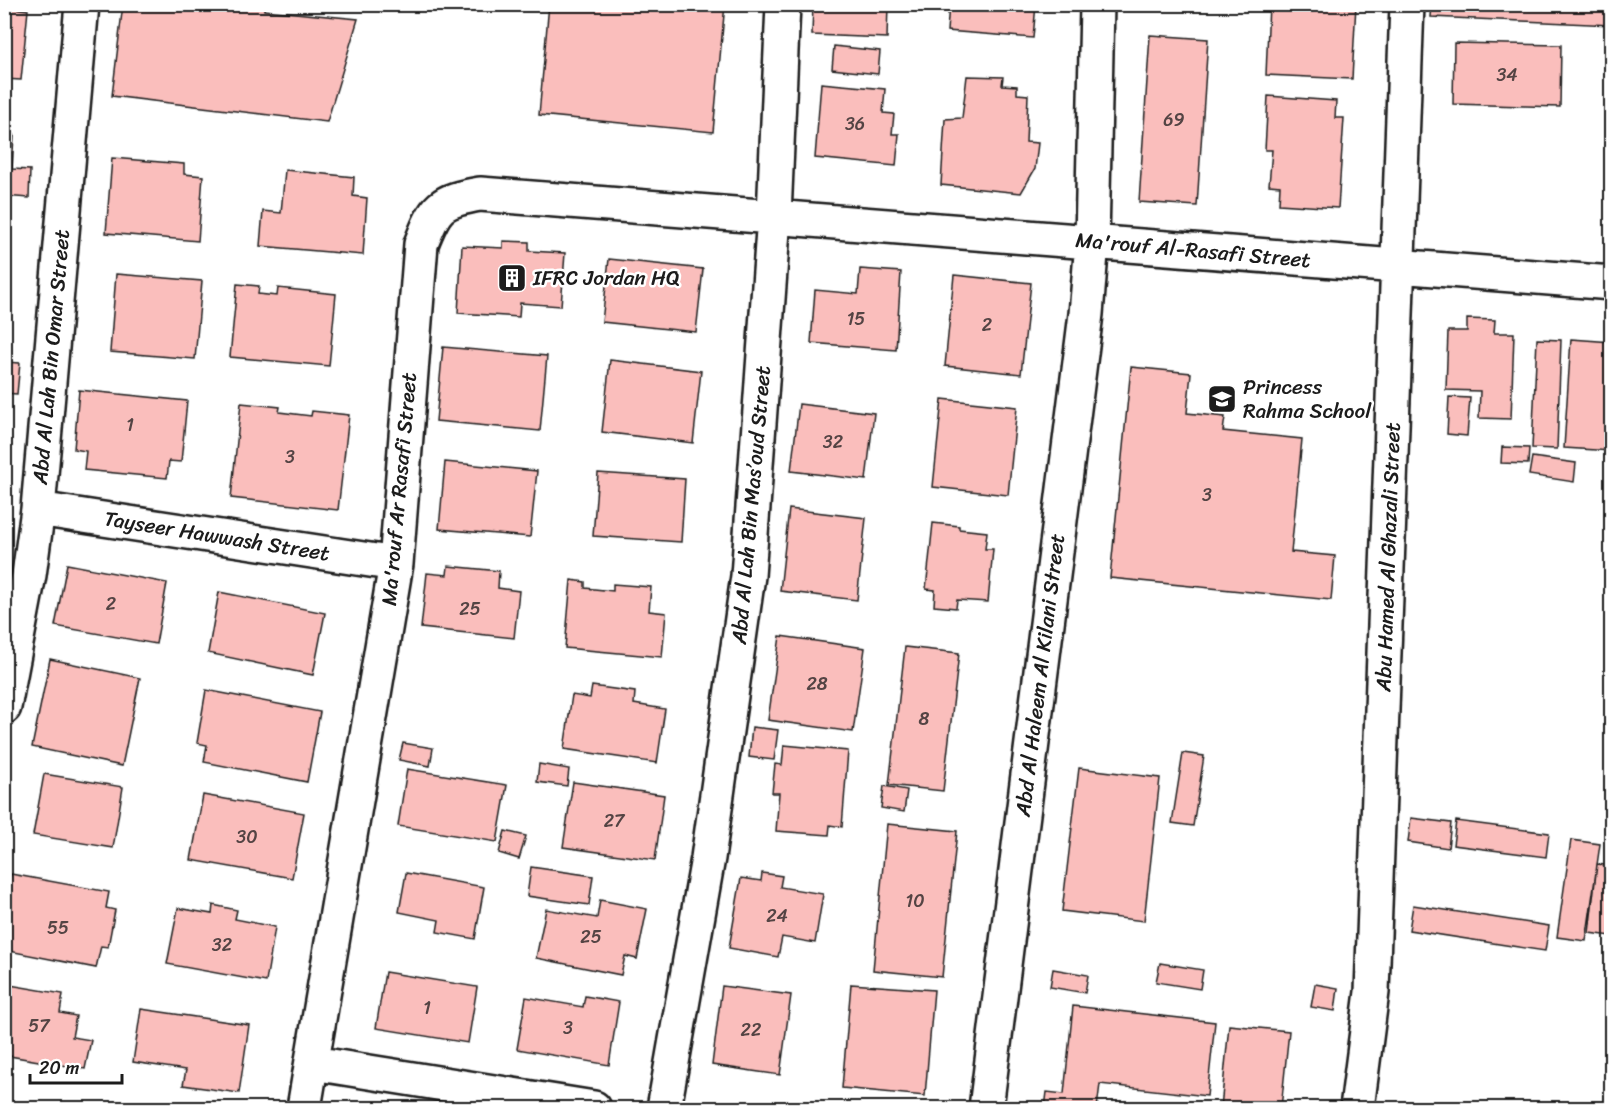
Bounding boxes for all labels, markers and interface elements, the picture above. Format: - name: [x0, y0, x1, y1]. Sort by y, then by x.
- house number: 34: [1496, 59, 1518, 91]
- house number: 69: [1163, 104, 1185, 136]
- house number: 36: [845, 108, 865, 140]
- street label: Ma'rouf Al-Rasafi Street: [1074, 221, 1312, 279]
- street label: Abd Al Lah Bin Omar Street: [21, 228, 81, 487]
- place label: IFRC Jordan HQ: [532, 259, 680, 297]
- building icon: IFRC Jordan HQ: [496, 262, 528, 294]
- house number: 15: [847, 303, 865, 335]
- house number: 2: [982, 309, 992, 341]
- street label: Abd Al Lah Bin Mas’oud Street: [720, 364, 782, 647]
- place label: Princess Rahma School: [1243, 368, 1372, 430]
- street label: Ma'rouf Ar Rasafi Street: [370, 371, 428, 607]
- school or university icon: Princess Rahma School: [1206, 383, 1238, 415]
- house number: 1: [126, 409, 134, 441]
- street label: Abu Hamed Al Ghazali Street: [1364, 422, 1412, 693]
- house number: 32: [823, 426, 843, 458]
- house number: 3: [285, 441, 295, 473]
- house number: 3: [1202, 479, 1212, 511]
- street label: Tayseer Hawwash Street: [102, 499, 332, 573]
- street label: Abd Al Haleem Al Kilani Street: [1004, 531, 1076, 820]
- house number: 2: [106, 588, 116, 620]
- house number: 25: [459, 593, 481, 625]
- house number: 28: [806, 668, 828, 700]
- house number: 8: [919, 703, 930, 735]
- house number: 27: [604, 805, 626, 837]
- house number: 30: [236, 821, 258, 853]
- house number: 10: [905, 885, 925, 917]
- house number: 24: [766, 900, 788, 932]
- house number: 55: [47, 912, 69, 944]
- house number: 25: [580, 921, 602, 953]
- house number: 32: [212, 929, 232, 961]
- house number: 1: [423, 992, 431, 1024]
- house number: 57: [28, 1010, 51, 1042]
- house number: 3: [563, 1012, 573, 1044]
- house number: 22: [741, 1014, 761, 1046]
- scale bar: [30, 1047, 122, 1085]
- text: 20 m: [39, 1052, 79, 1084]

